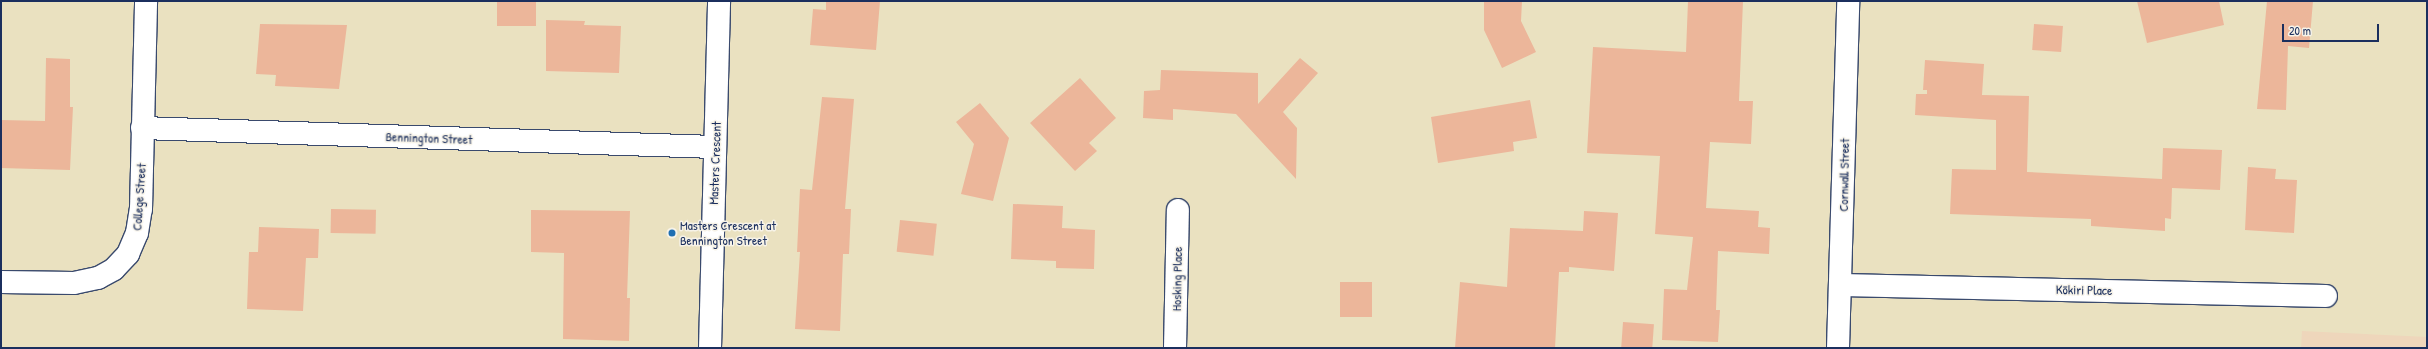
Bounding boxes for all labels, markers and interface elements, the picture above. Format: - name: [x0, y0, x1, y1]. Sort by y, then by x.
- scale bar: [2284, 16, 2381, 42]
- text: 20 m: [2289, 22, 2311, 39]
- street label: Masters Crescent: [706, 121, 724, 205]
- street label: Bennington Street: [385, 129, 473, 147]
- street label: Cornwall Street: [1836, 138, 1852, 212]
- street label: College Street: [129, 163, 149, 231]
- place label: Masters Crescent at Bennington Street: [680, 218, 776, 249]
- marker: Masters Crescent at Bennington Street: [667, 228, 677, 238]
- street label: Hosking Place: [1169, 247, 1185, 311]
- street label: Kōkiri Place: [2056, 282, 2112, 298]

